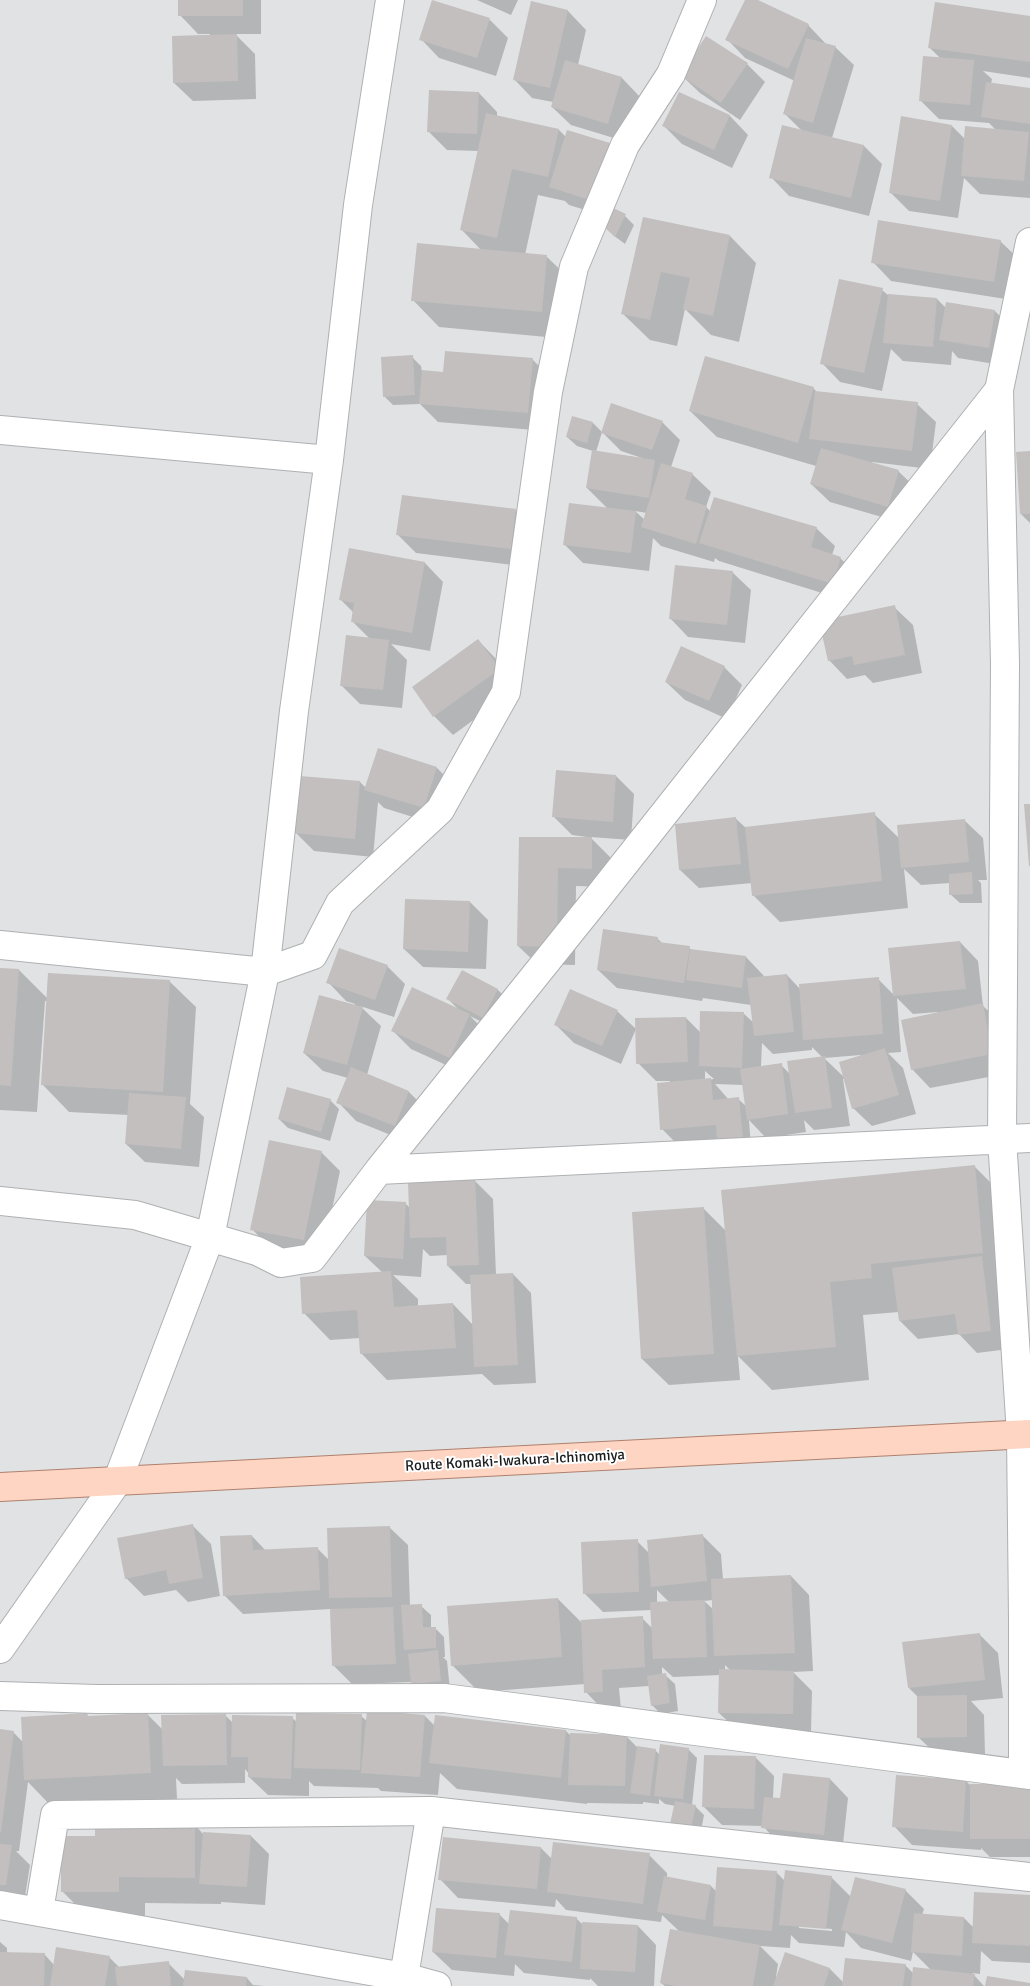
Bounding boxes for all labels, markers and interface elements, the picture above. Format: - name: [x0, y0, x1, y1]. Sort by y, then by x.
- street label: Route Komaki-Iwakura-Ichinomiya: [405, 1446, 625, 1476]

